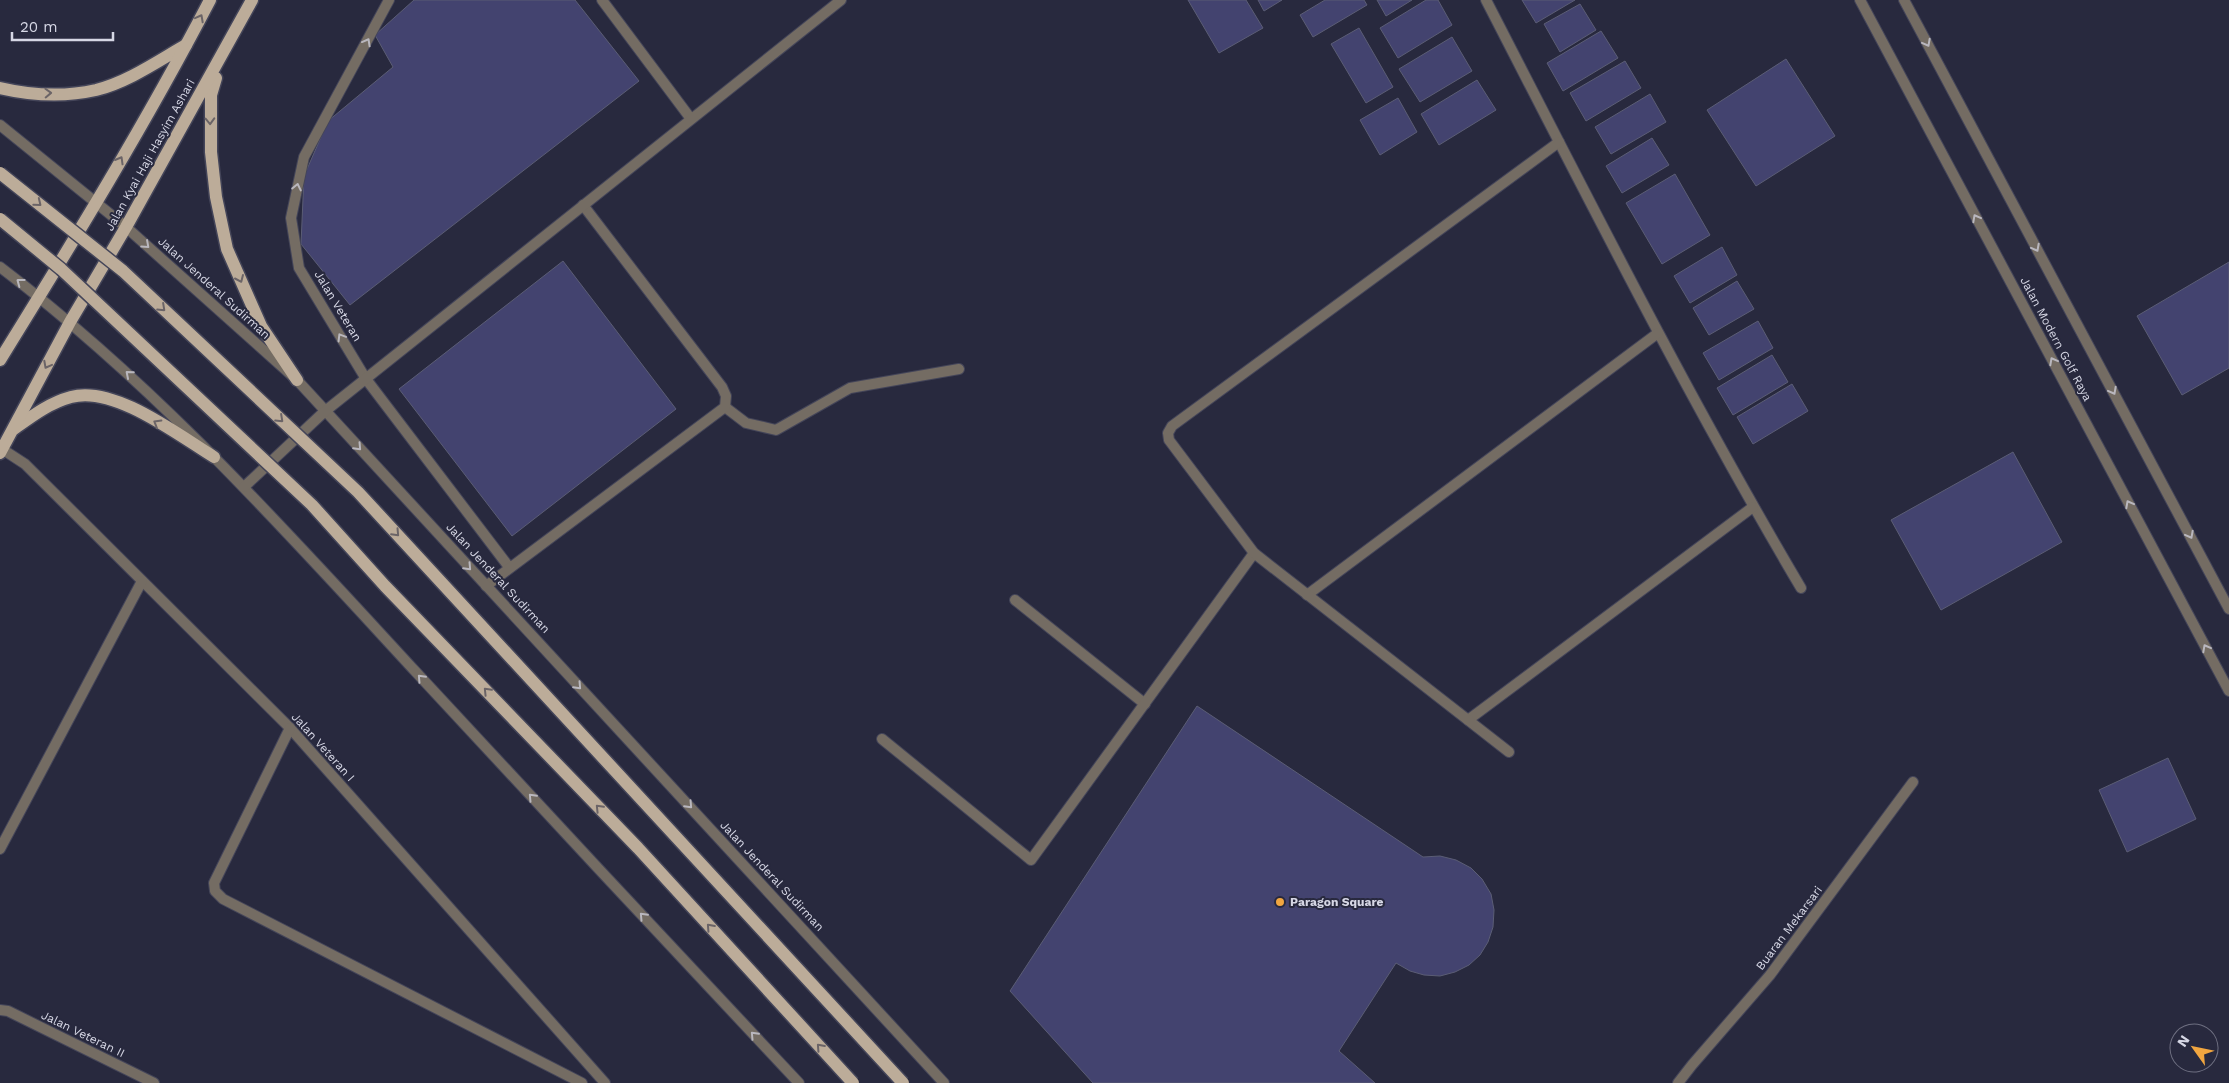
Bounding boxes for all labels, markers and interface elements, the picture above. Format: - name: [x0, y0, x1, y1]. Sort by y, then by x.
- scale bar: [12, 10, 114, 42]
- one-way arrow: [194, 15, 204, 24]
- text: 20 m: [20, 18, 58, 36]
- one-way arrow: [360, 38, 370, 47]
- one-way arrow: [1921, 38, 1931, 47]
- street label: Jalan Kyai Haji Hasyim Ashari: [102, 77, 198, 233]
- one-way arrow: [44, 88, 52, 99]
- one-way arrow: [205, 117, 215, 125]
- one-way arrow: [114, 156, 124, 165]
- one-way arrow: [292, 183, 302, 192]
- one-way arrow: [32, 198, 41, 206]
- one-way arrow: [1973, 214, 1983, 223]
- street label: Jalan Jenderal Sudirman: [155, 234, 273, 342]
- one-way arrow: [141, 239, 150, 248]
- one-way arrow: [2030, 243, 2040, 252]
- street label: Jalan Veteran: [311, 268, 365, 344]
- one-way arrow: [234, 274, 245, 283]
- street label: Jalan Modern Golf Raya: [2017, 274, 2095, 404]
- one-way arrow: [16, 279, 26, 288]
- one-way arrow: [156, 302, 165, 311]
- one-way arrow: [337, 334, 347, 343]
- one-way arrow: [2049, 357, 2059, 366]
- one-way arrow: [43, 359, 53, 368]
- one-way arrow: [125, 371, 134, 380]
- one-way arrow: [2107, 386, 2117, 395]
- one-way arrow: [275, 413, 284, 422]
- one-way arrow: [153, 419, 162, 429]
- one-way arrow: [352, 442, 361, 451]
- one-way arrow: [2126, 501, 2136, 510]
- street label: Jalan Jenderal Sudirman: [443, 520, 553, 636]
- one-way arrow: [390, 528, 399, 537]
- one-way arrow: [2183, 529, 2193, 538]
- one-way arrow: [462, 561, 471, 570]
- one-way arrow: [2202, 644, 2212, 653]
- one-way arrow: [418, 674, 427, 683]
- one-way arrow: [572, 680, 581, 689]
- one-way arrow: [484, 688, 493, 697]
- street label: Jalan Veteran I: [289, 710, 357, 784]
- one-way arrow: [529, 794, 538, 803]
- one-way arrow: [683, 800, 692, 809]
- one-way arrow: [596, 805, 605, 814]
- street label: Jalan Jenderal Sudirman: [717, 818, 827, 934]
- street label: Buaran Mekarsari: [1753, 883, 1825, 973]
- place label: Paragon Square: [1290, 895, 1384, 909]
- marker: Paragon Square: [1274, 896, 1286, 908]
- one-way arrow: [640, 912, 649, 921]
- one-way arrow: [707, 924, 716, 933]
- street label: Jalan Veteran II: [39, 1008, 127, 1060]
- north arrow: [2169, 1023, 2219, 1073]
- one-way arrow: [751, 1031, 760, 1040]
- text: N: [2174, 1032, 2193, 1050]
- one-way arrow: [817, 1044, 826, 1053]

